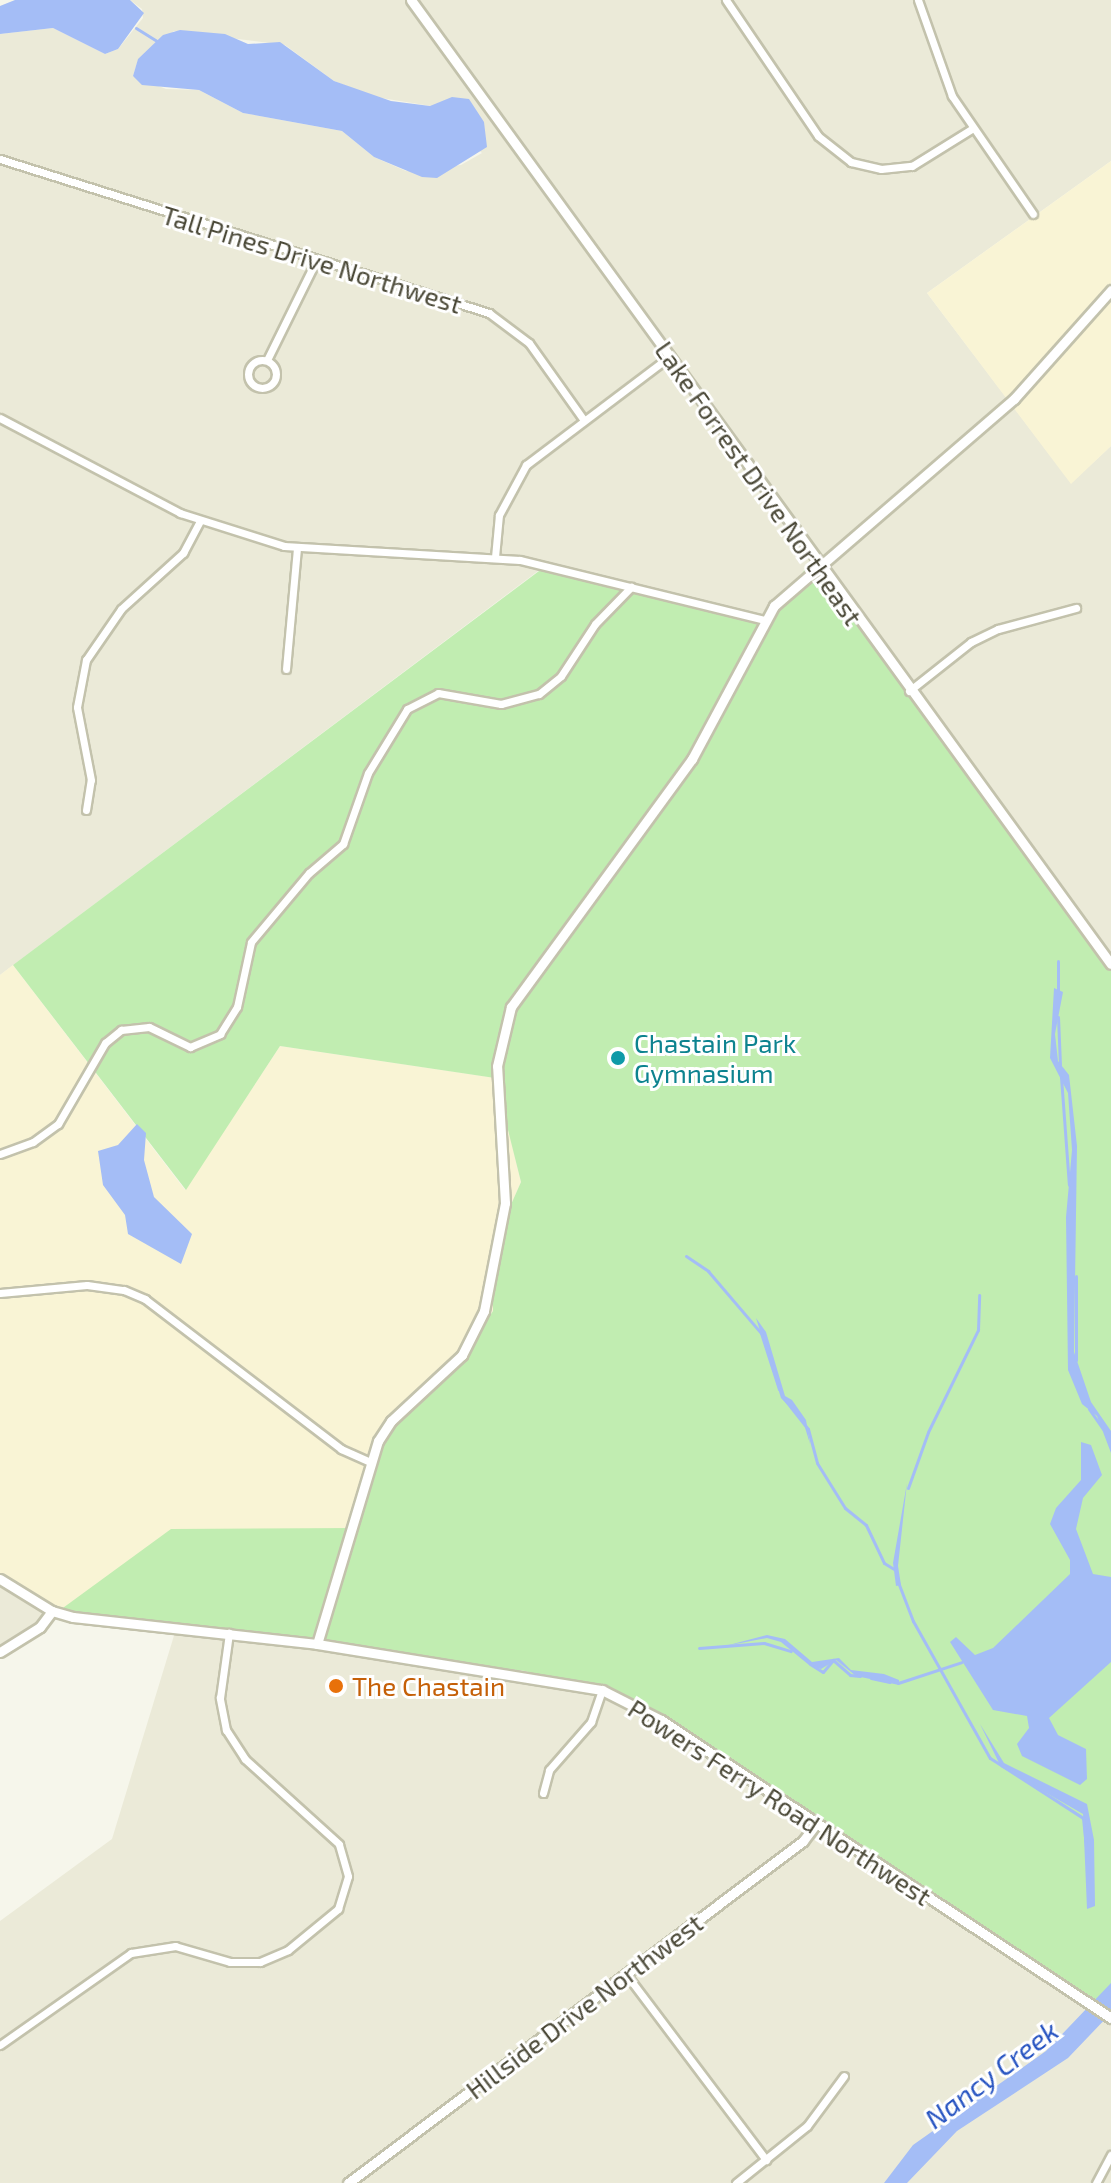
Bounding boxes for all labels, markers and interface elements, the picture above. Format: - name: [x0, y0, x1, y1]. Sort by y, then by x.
- street label: Tall Pines Drive Northwest: [158, 198, 466, 320]
- street label: Lake Forrest Drive Northeast: [649, 335, 869, 631]
- place label: Chastain Park Gymnasium: [634, 1027, 796, 1088]
- marker: Chastain Park Gymnasium: [609, 1049, 627, 1067]
- place label: The Chastain: [352, 1670, 505, 1702]
- marker: The Chastain: [327, 1677, 345, 1695]
- street label: Powers Ferry Road Northwest: [623, 1692, 937, 1912]
- street label: Hillside Drive Northwest: [460, 1907, 708, 2105]
- water label: Nancy Creek: [918, 2013, 1064, 2135]

